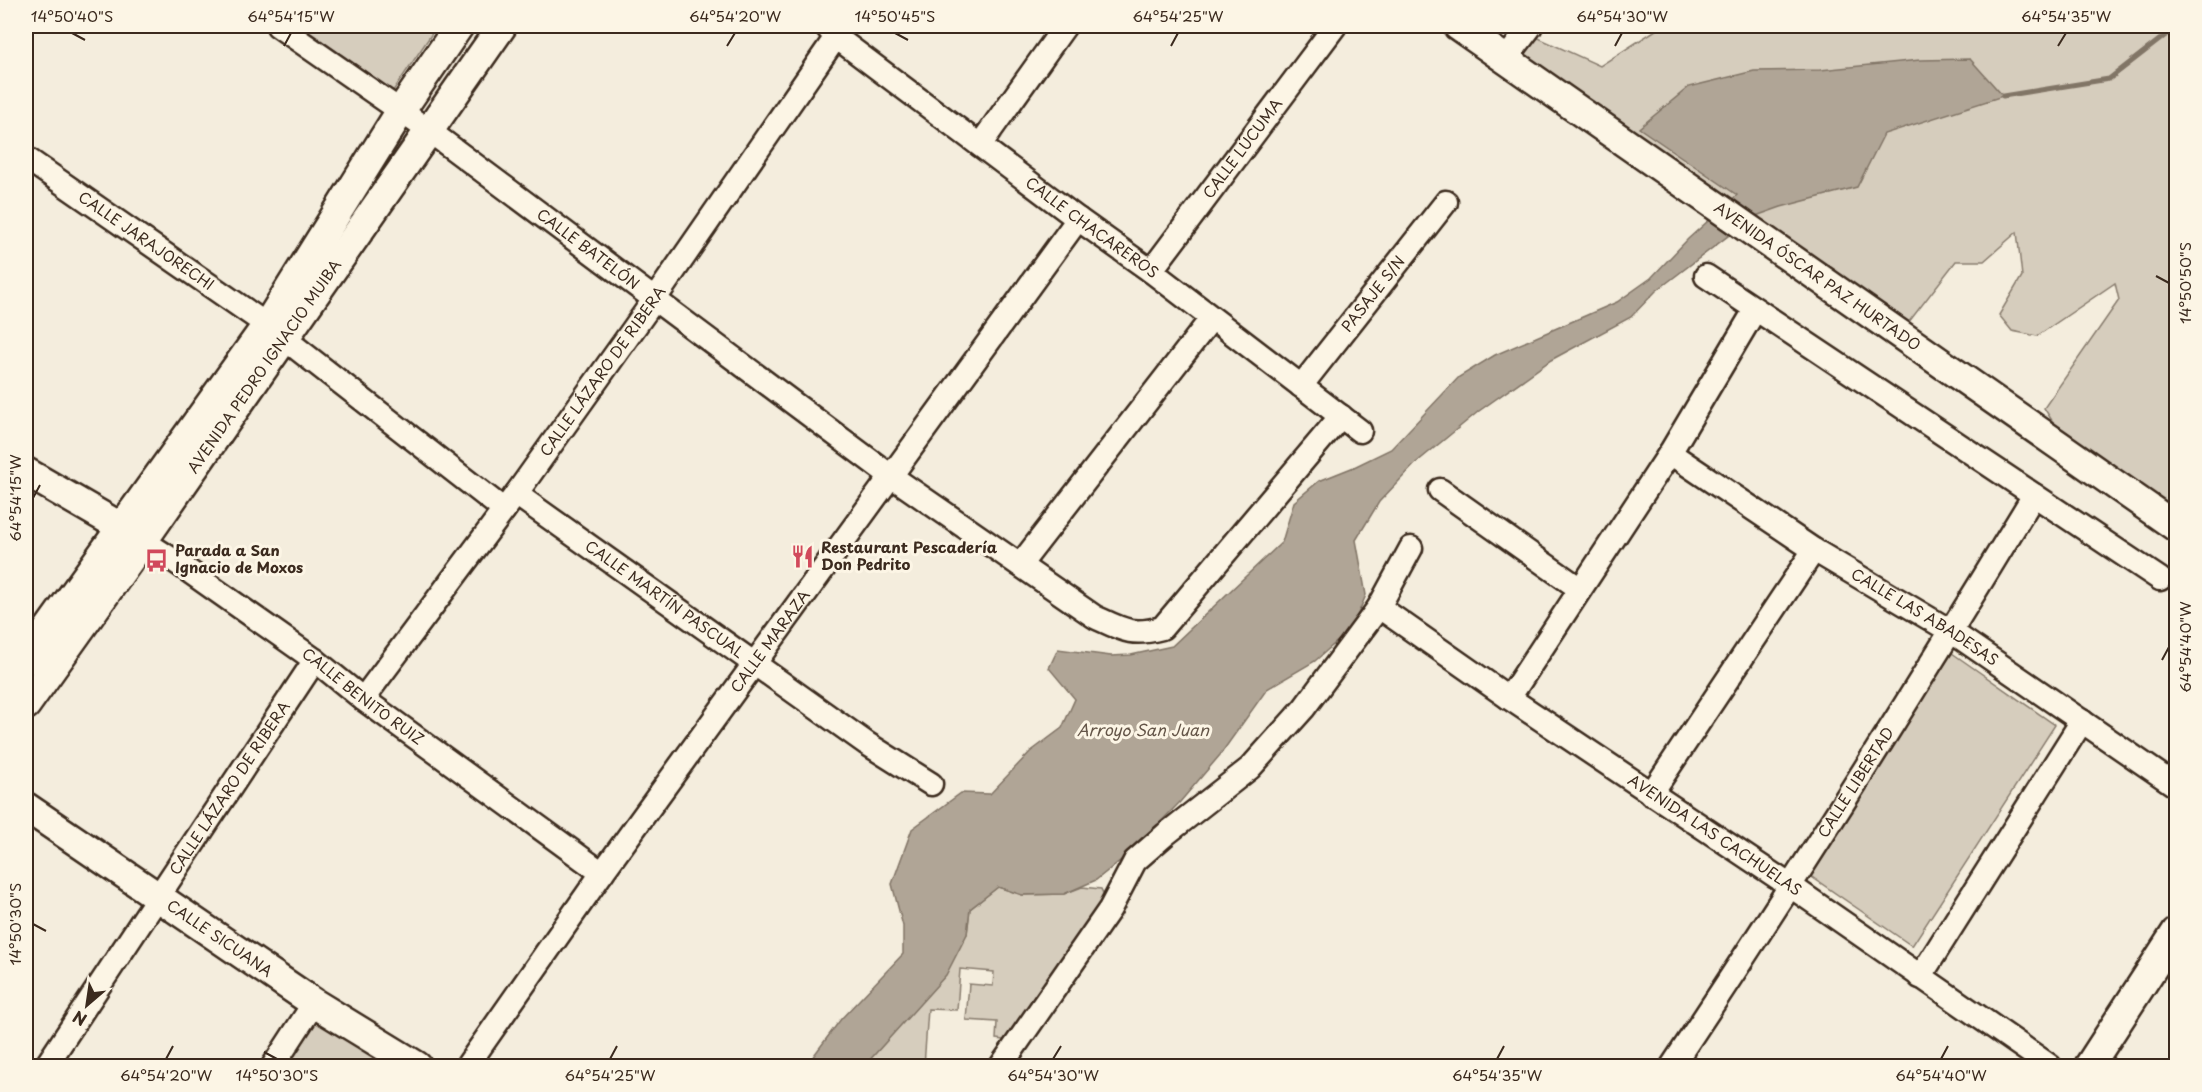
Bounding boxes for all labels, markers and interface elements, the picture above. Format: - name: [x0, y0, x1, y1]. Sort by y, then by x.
- text: 14°50'40"S: [31, 4, 113, 27]
- text: 64°54'15"W: [247, 4, 335, 27]
- text: 64°54'20"W: [689, 4, 782, 27]
- text: 14°50'45"S: [855, 4, 935, 27]
- text: 64°54'25"W: [1133, 4, 1224, 27]
- text: 64°54'30"W: [1576, 4, 1668, 27]
- text: 64°54'35"W: [2021, 4, 2112, 27]
- street label: CALLE LÚCUMA: [1196, 93, 1287, 203]
- street label: CALLE CHACAREROS: [1021, 170, 1164, 283]
- street label: CALLE JARAJORECHI: [74, 185, 219, 295]
- street label: AVENIDA ÓSCAR PAZ HURTADO: [1710, 195, 1926, 356]
- street label: CALLE BATELÓN: [532, 202, 645, 294]
- text: 14°50'50"S: [2173, 242, 2196, 324]
- street label: PASAJE S/N: [1335, 250, 1410, 336]
- street label: AVENIDA PEDRO IGNACIO MUIBA: [181, 254, 346, 477]
- street label: CALLE LÁZARO DE RIBERA: [533, 281, 670, 461]
- text: 64°54'15"W: [3, 454, 26, 542]
- street label: CALLE MARTÍN PASCUAL: [581, 534, 749, 663]
- place label: Restaurant Pescadería Don Pedrito: [821, 535, 998, 575]
- place label: Parada a San Ignacio de Moxos: [175, 538, 303, 578]
- restaurant icon: Restaurant Pescadería Don Pedrito: [790, 544, 816, 570]
- bus stop icon: Parada a San Ignacio de Moxos: [144, 547, 170, 573]
- street label: CALLE LAS ABADESAS: [1847, 562, 2004, 671]
- street label: CALLE MARAZA: [724, 584, 815, 697]
- text: 64°54'40"W: [2173, 601, 2196, 693]
- street label: CALLE BENITO RUIZ: [298, 641, 429, 750]
- street label: CALLE LÁZARO DE RIBERA: [163, 696, 295, 879]
- water label: Arroyo San Juan: [1077, 717, 1210, 741]
- street label: CALLE LIBERTAD: [1811, 722, 1899, 842]
- street label: AVENIDA LAS CACHUELAS: [1624, 768, 1807, 900]
- text: 14°50'30"S: [3, 883, 26, 965]
- street label: CALLE SICUANA: [163, 893, 278, 982]
- north arrow: [57, 975, 117, 1035]
- text: N: [68, 1005, 91, 1033]
- text: 64°54'20"W: [120, 1063, 213, 1086]
- text: 14°50'30"S: [236, 1063, 318, 1086]
- text: 64°54'25"W: [565, 1063, 656, 1086]
- text: 64°54'30"W: [1007, 1063, 1099, 1086]
- text: 64°54'35"W: [1452, 1063, 1543, 1086]
- text: 64°54'40"W: [1895, 1063, 1987, 1086]

